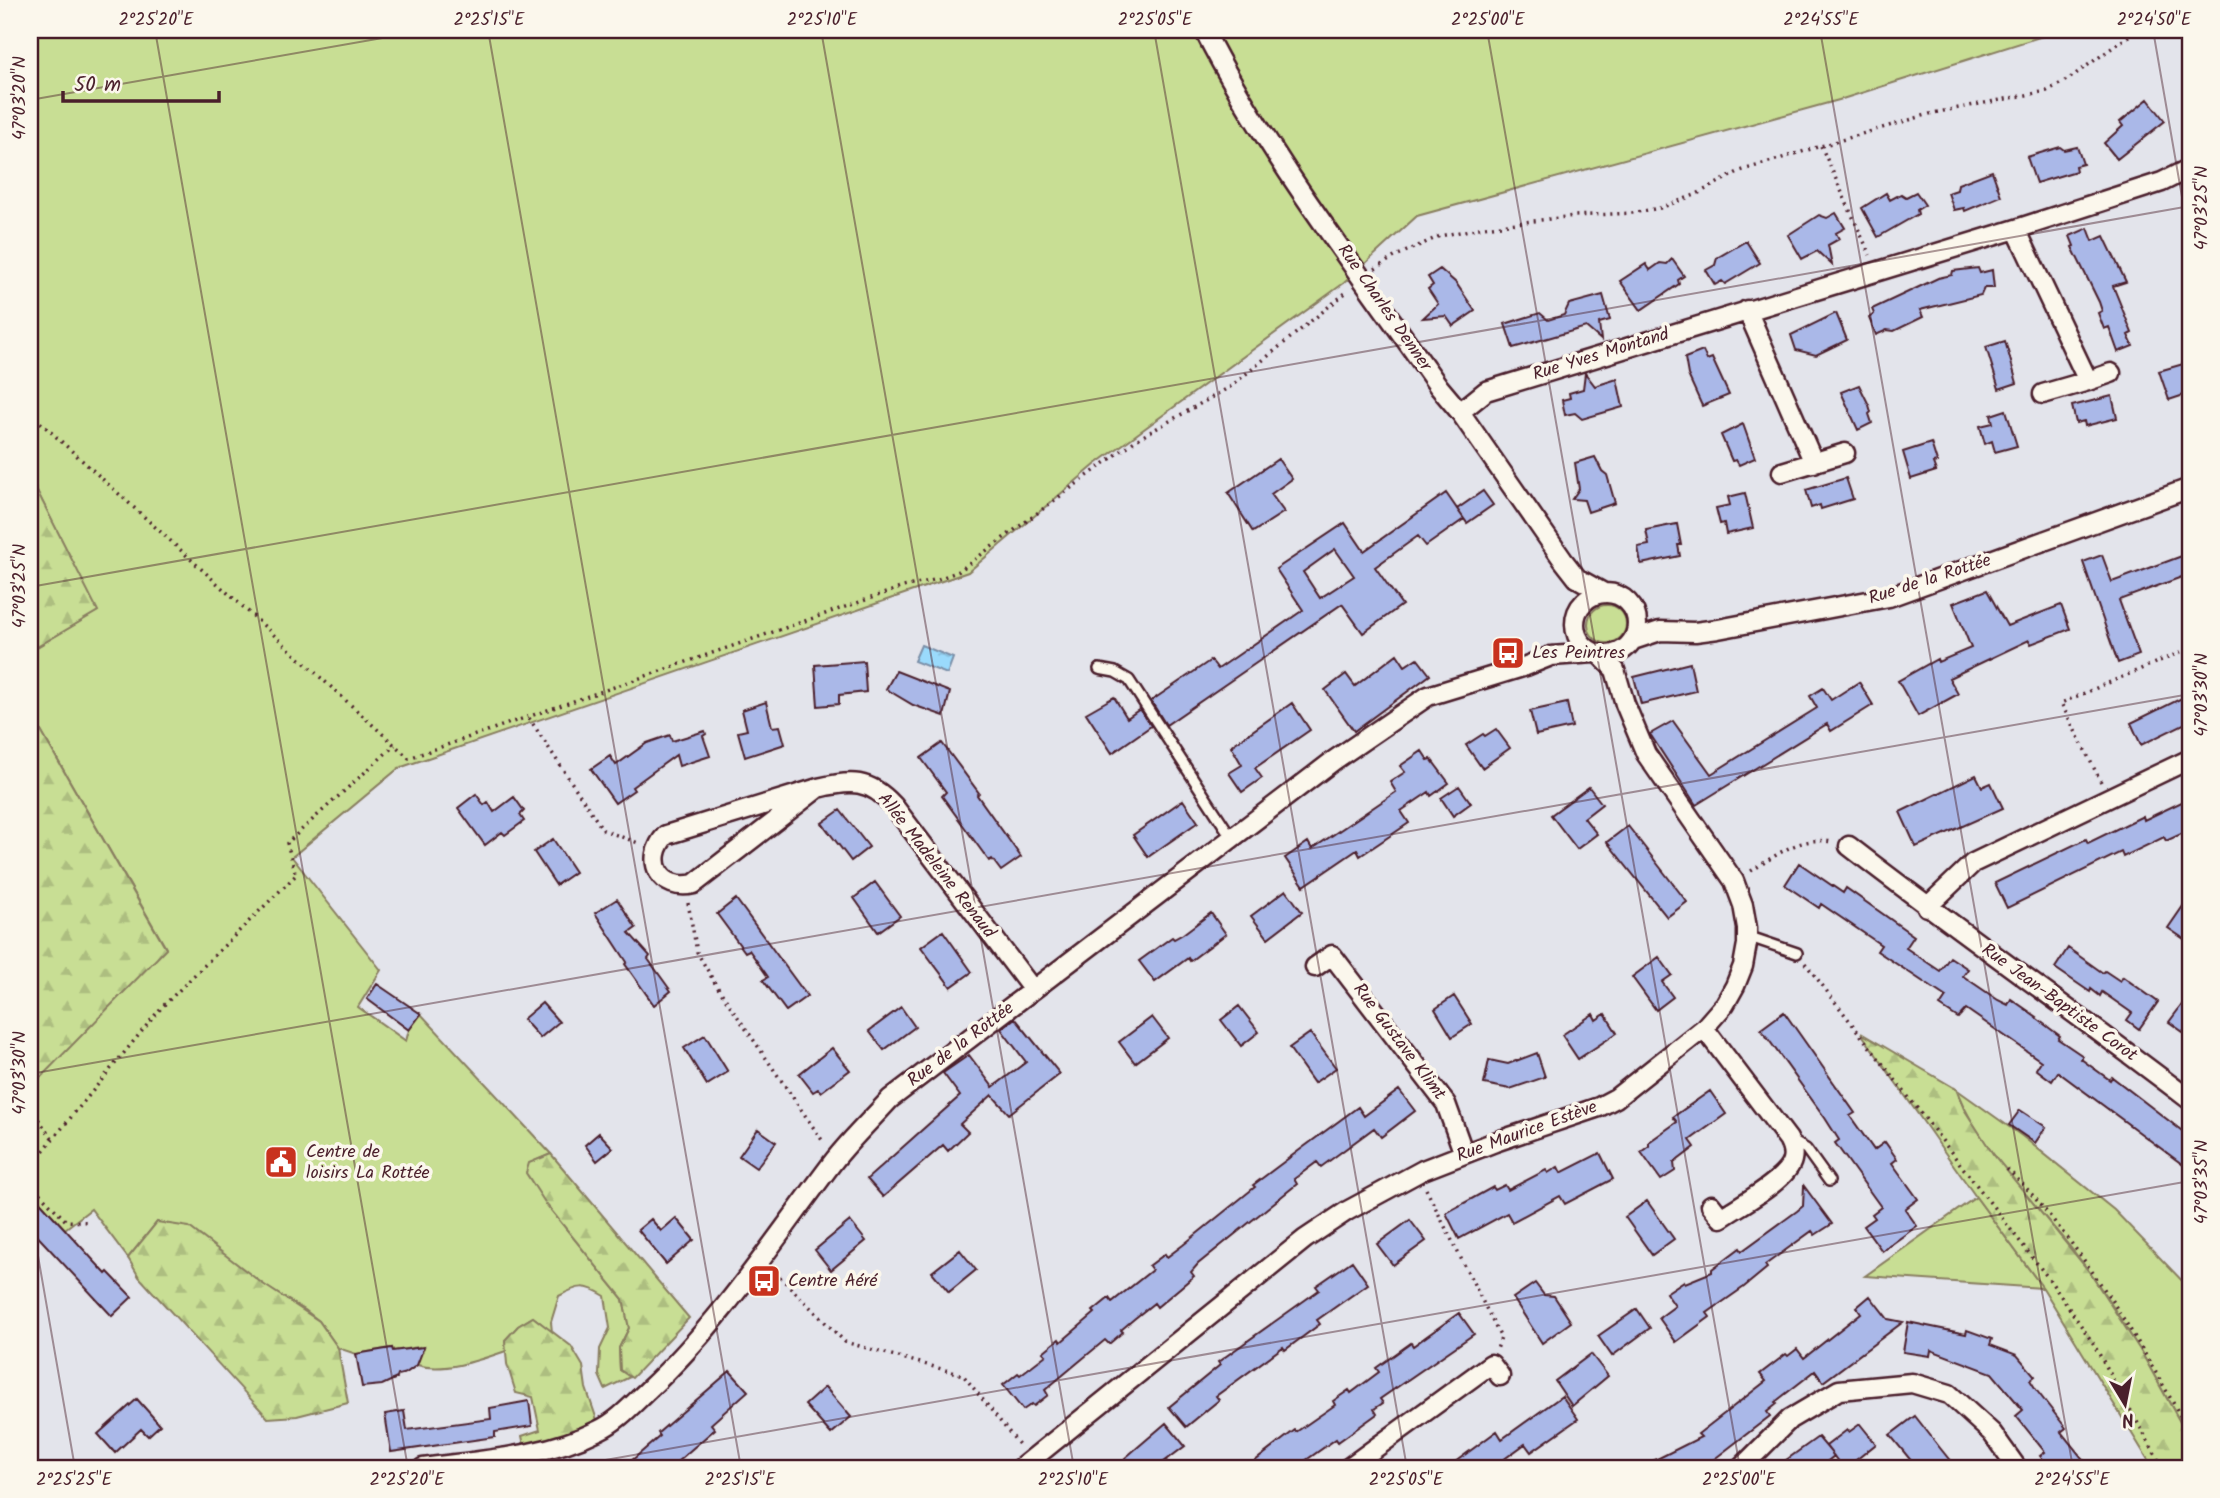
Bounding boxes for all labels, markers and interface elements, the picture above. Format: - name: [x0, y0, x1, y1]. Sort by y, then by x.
- text: 2°25'20"E: [118, 6, 194, 35]
- text: 2°25'15"E: [453, 6, 525, 35]
- text: 2°25'10"E: [787, 6, 858, 35]
- text: 2°25'05"E: [1118, 6, 1193, 35]
- text: 2°25'00"E: [1451, 6, 1525, 35]
- text: 2°24'55"E: [1783, 6, 1859, 35]
- text: 2°24'50"E: [2117, 6, 2192, 35]
- text: 47°03'20"N: [6, 56, 35, 140]
- scale bar: [63, 60, 219, 104]
- text: 50 m: [74, 69, 121, 102]
- text: 47°03'25"N: [2188, 166, 2217, 250]
- street label: Rue Charles Denner: [1329, 238, 1439, 378]
- street label: Rue Yves Montand: [1529, 320, 1674, 390]
- text: 47°03'25"N: [6, 544, 35, 628]
- street label: Rue de la Rottée: [1865, 547, 1995, 613]
- bus stop icon: Les Peintres: [1489, 634, 1527, 672]
- place label: Les Peintres: [1532, 639, 1626, 668]
- text: 47°03'30"N: [2188, 653, 2217, 737]
- street label: Allée Madeleine Renaud: [870, 787, 1003, 946]
- street label: Rue Jean-Baptiste Corot: [1975, 936, 2144, 1070]
- street label: Rue Gustave Klimt: [1345, 977, 1454, 1108]
- street label: Rue de la Rottée: [901, 995, 1021, 1095]
- text: 47°03'30"N: [6, 1031, 35, 1115]
- street label: Rue Maurice Estève: [1452, 1093, 1602, 1171]
- place label: Centre de loisirs La Rottée: [306, 1138, 430, 1188]
- text: 47°03'35"N: [2188, 1140, 2217, 1224]
- public building icon: Centre de loisirs La Rottée: [262, 1143, 300, 1181]
- bus stop icon: Centre Aéré: [745, 1262, 783, 1300]
- place label: Centre Aéré: [788, 1267, 879, 1296]
- north arrow: [2090, 1368, 2160, 1438]
- text: N: [2119, 1403, 2136, 1435]
- text: 2°25'25"E: [36, 1466, 112, 1495]
- text: 2°25'20"E: [369, 1466, 445, 1495]
- text: 2°25'15"E: [704, 1466, 776, 1495]
- text: 2°25'10"E: [1038, 1466, 1109, 1495]
- text: 2°25'05"E: [1369, 1466, 1444, 1495]
- text: 2°25'00"E: [1702, 1466, 1776, 1495]
- text: 2°24'55"E: [2034, 1466, 2110, 1495]

